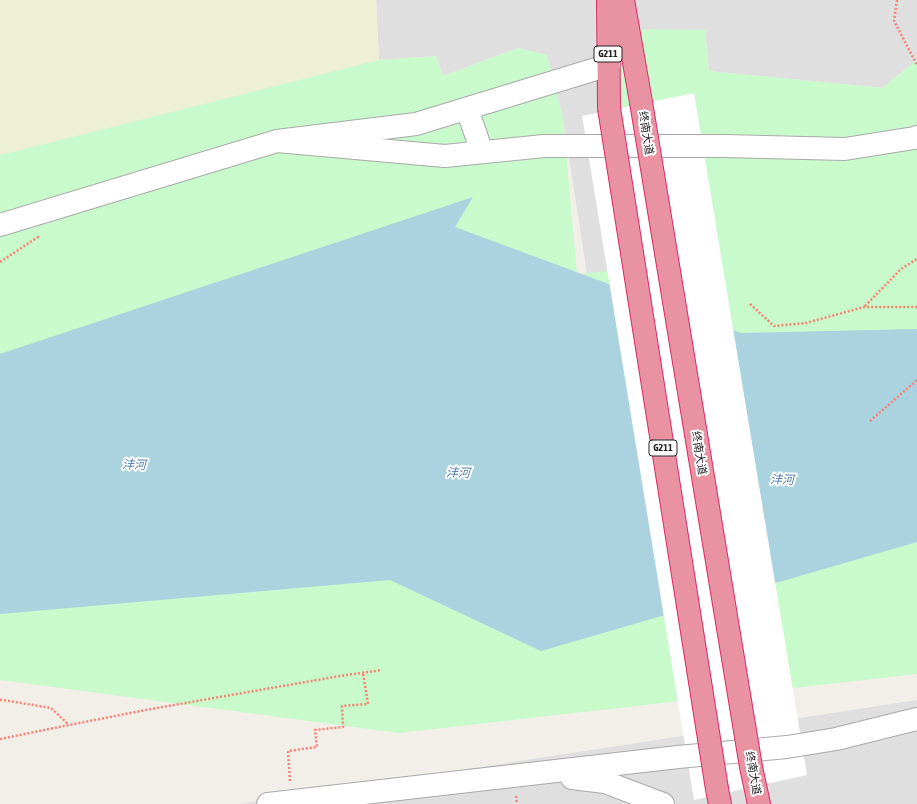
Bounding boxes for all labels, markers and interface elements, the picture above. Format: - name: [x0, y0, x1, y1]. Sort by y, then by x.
- road number: G211: [594, 46, 622, 62]
- street label: 终南大道: [636, 110, 656, 156]
- street label: 终南大道: [689, 430, 709, 476]
- road number: G211: [649, 440, 677, 456]
- water label: 沣河: [122, 458, 146, 472]
- water label: 沣河: [446, 466, 470, 480]
- water label: 沣河: [770, 473, 794, 487]
- street label: 终南大道: [743, 750, 763, 796]

